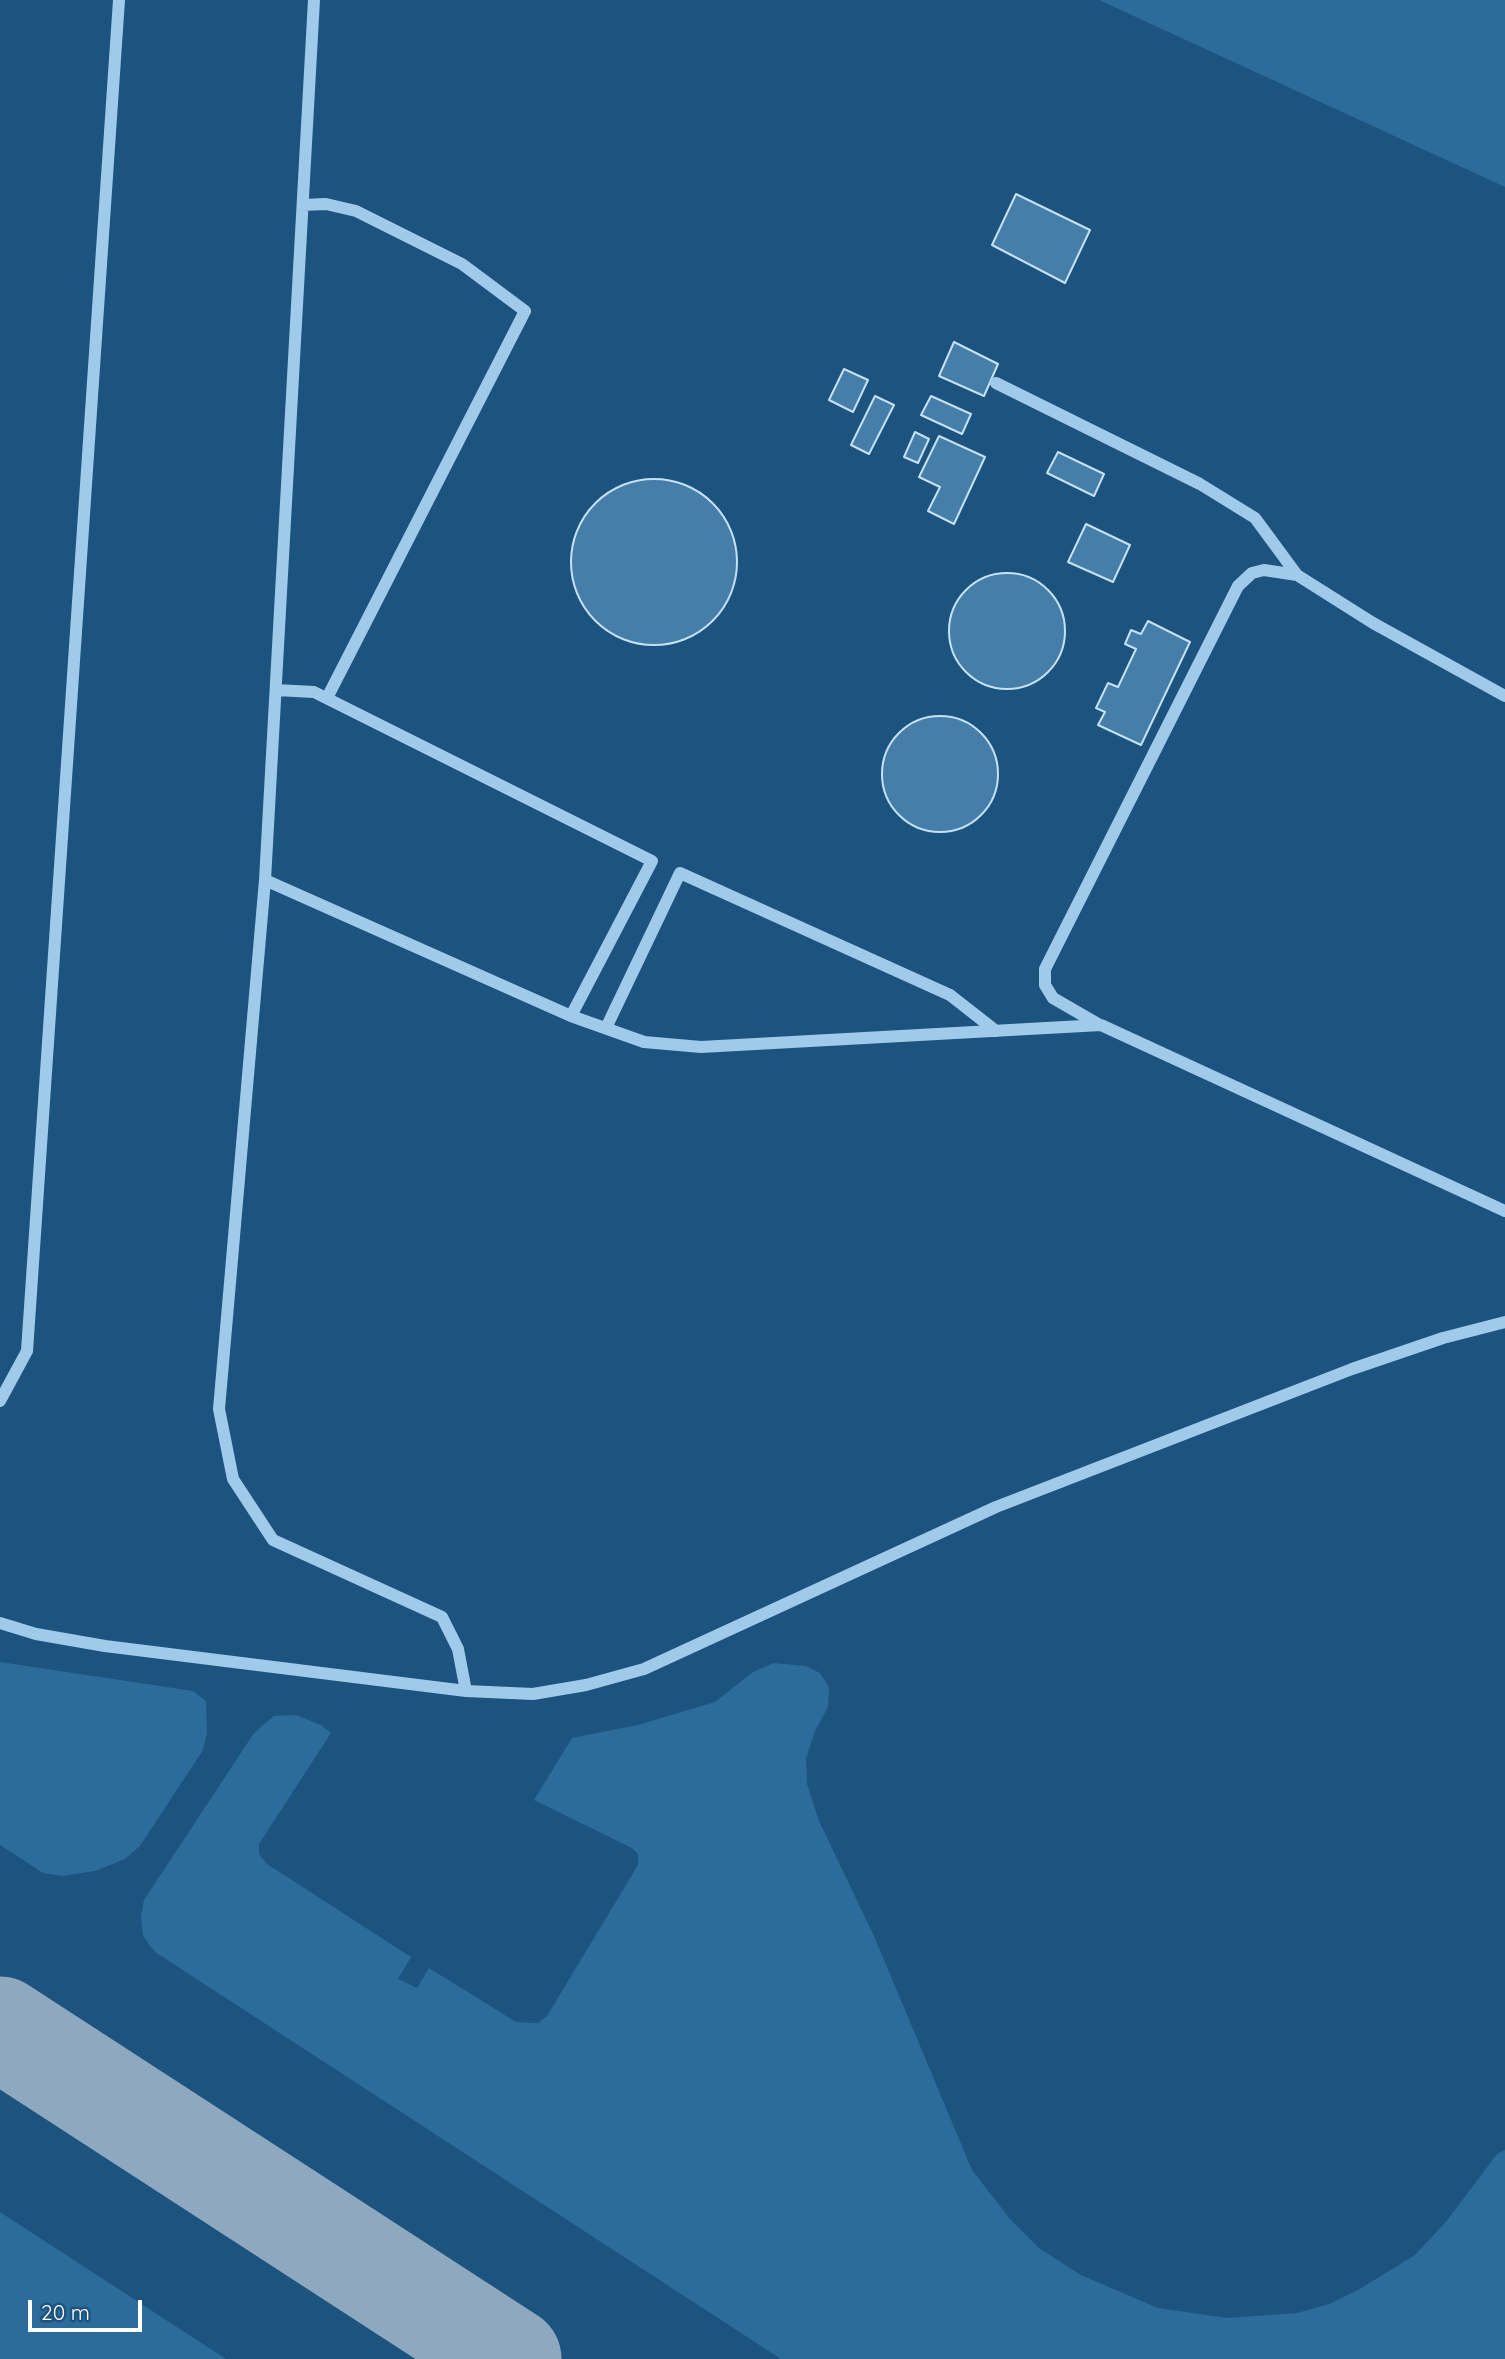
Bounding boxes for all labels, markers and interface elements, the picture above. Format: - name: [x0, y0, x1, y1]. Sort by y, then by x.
- scale bar: [32, 2286, 145, 2330]
- text: 20 m: [41, 2299, 90, 2325]

